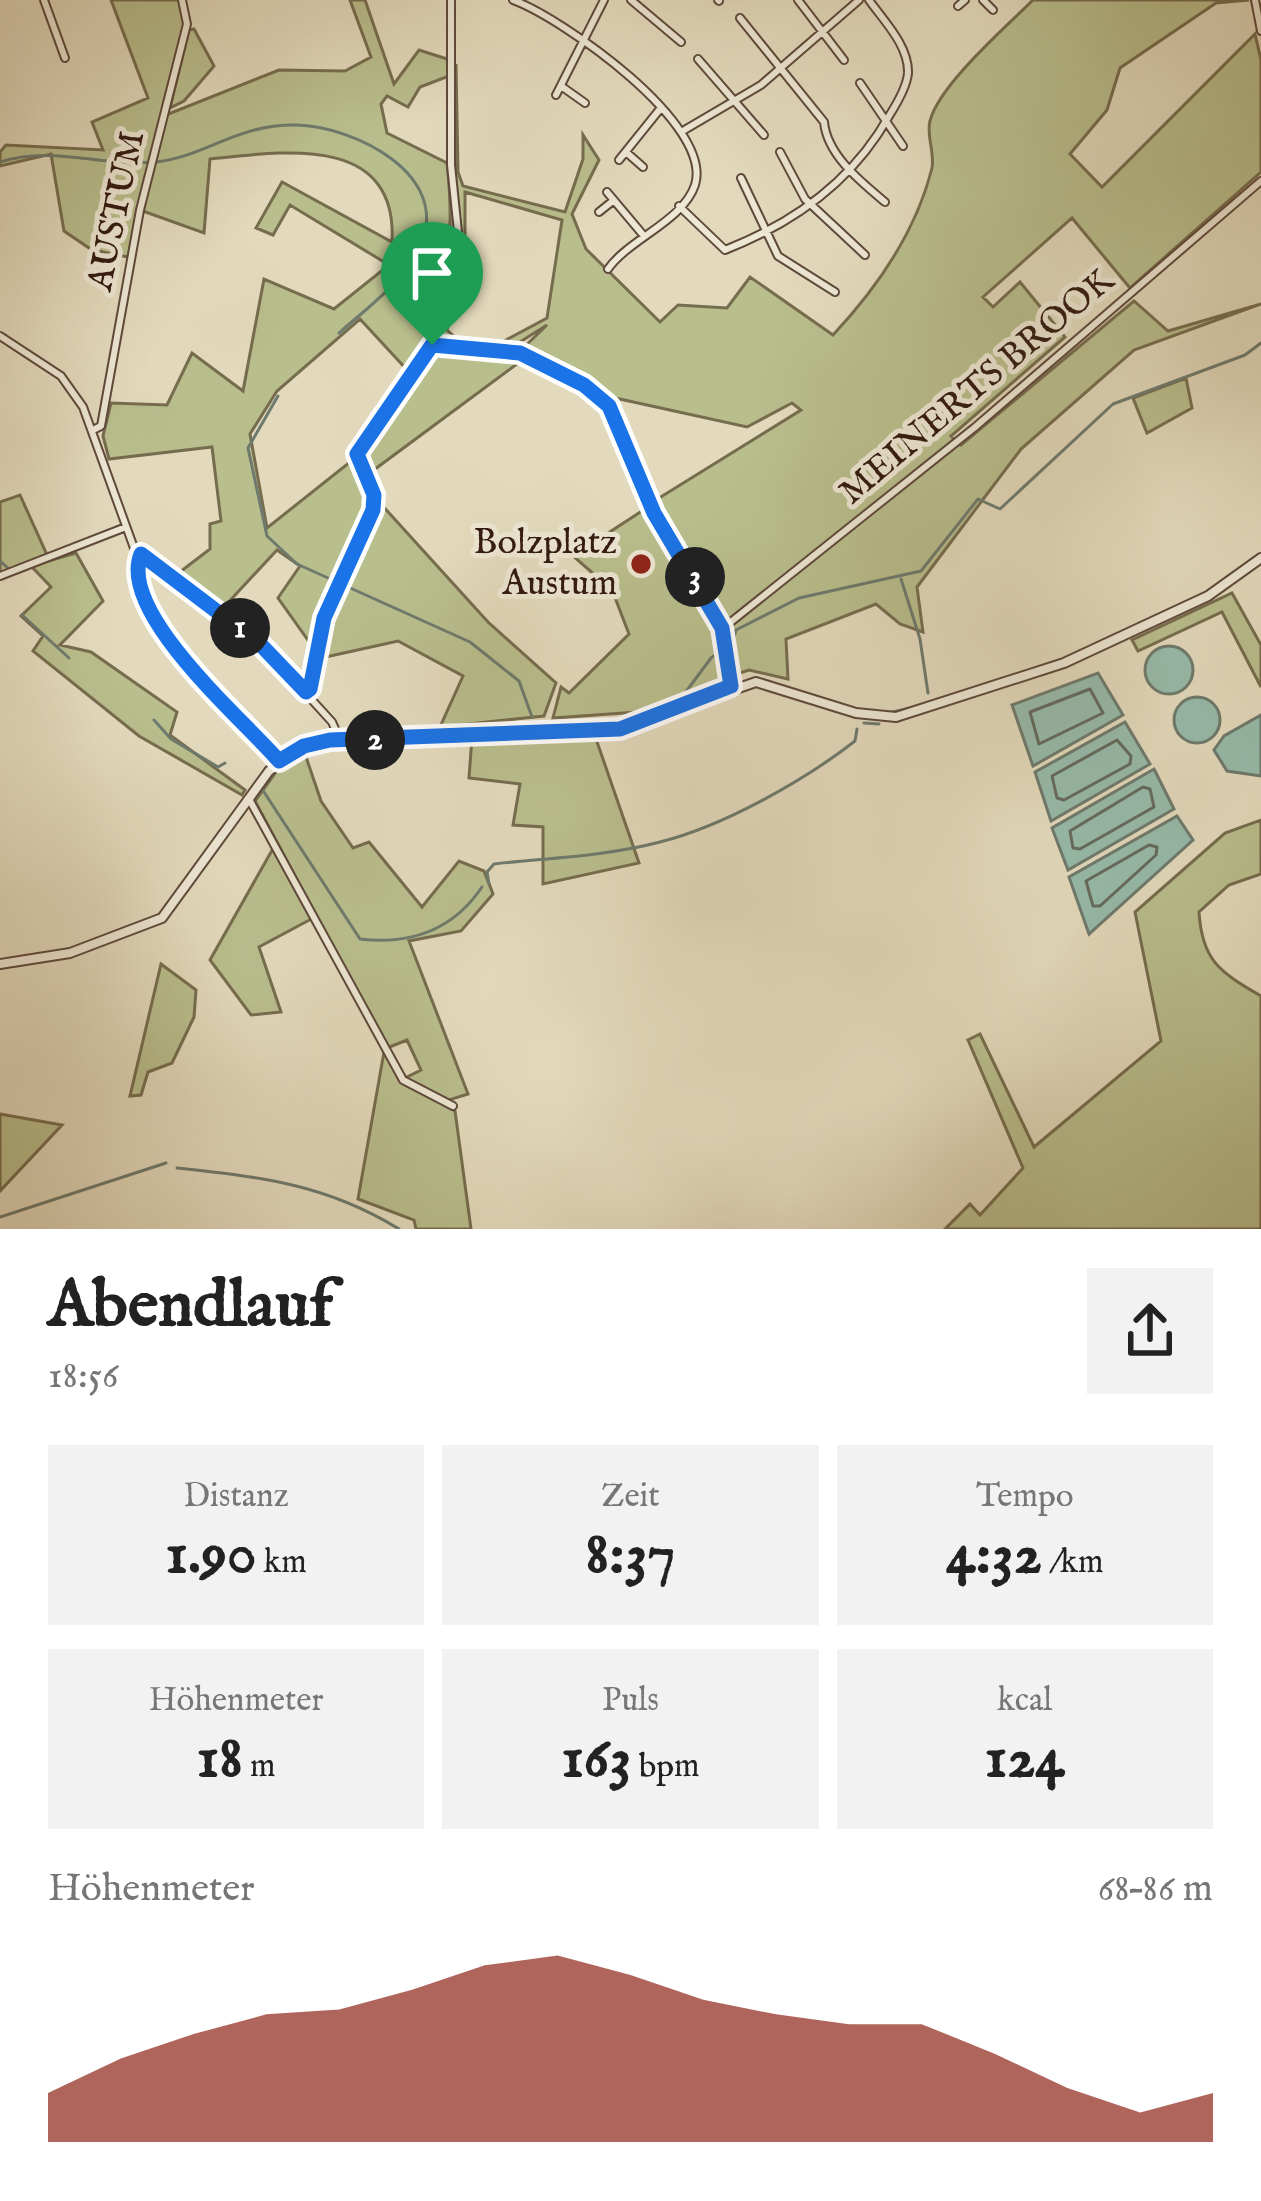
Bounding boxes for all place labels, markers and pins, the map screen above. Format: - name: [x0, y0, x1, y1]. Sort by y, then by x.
- pin: [381, 222, 483, 345]
- place label: Bolzplatz Austum: [474, 520, 617, 607]
- pin: 3: [665, 547, 725, 607]
- marker: Bolzplatz Austum: [628, 551, 654, 577]
- pin: 1: [210, 598, 270, 658]
- pin: 2: [345, 710, 405, 770]

